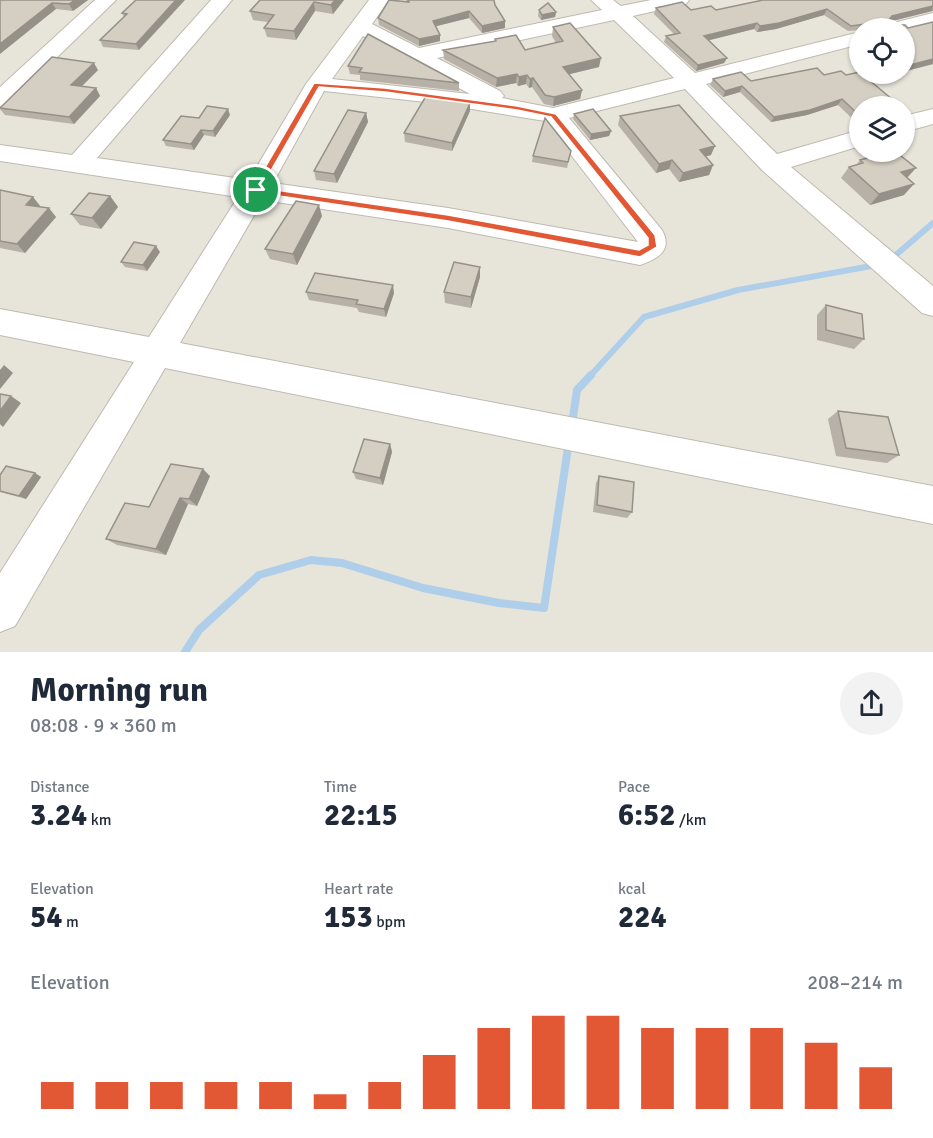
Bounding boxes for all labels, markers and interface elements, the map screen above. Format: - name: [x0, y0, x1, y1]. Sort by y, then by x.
- map controls: [849, 18, 915, 162]
- button: locate: [849, 18, 915, 84]
- button: layers: [849, 96, 915, 162]
- pin: [230, 164, 281, 215]
- icon: arrive: [239, 173, 272, 206]
- text: Morning run: [30, 670, 208, 711]
- button: share: [840, 672, 903, 735]
- text: 08:08 · 9 × 360 m: [30, 713, 177, 738]
- text: Distance: [30, 777, 90, 797]
- text: Time: [324, 777, 357, 797]
- text: Pace: [618, 777, 650, 797]
- text: 3.24: [30, 797, 87, 834]
- text: 22:15: [324, 797, 398, 834]
- text: 6:52: [618, 797, 675, 834]
- text: km: [87, 810, 112, 830]
- text: /km: [675, 810, 707, 830]
- text: Elevation: [30, 879, 94, 899]
- text: Heart rate: [324, 879, 393, 899]
- text: kcal: [618, 879, 646, 899]
- text: 54: [30, 899, 62, 936]
- text: 153: [324, 899, 373, 936]
- text: 224: [618, 899, 667, 936]
- text: m: [62, 912, 79, 932]
- text: bpm: [373, 912, 406, 932]
- text: Elevation: [30, 970, 110, 995]
- text: 208–214 m: [807, 970, 903, 995]

